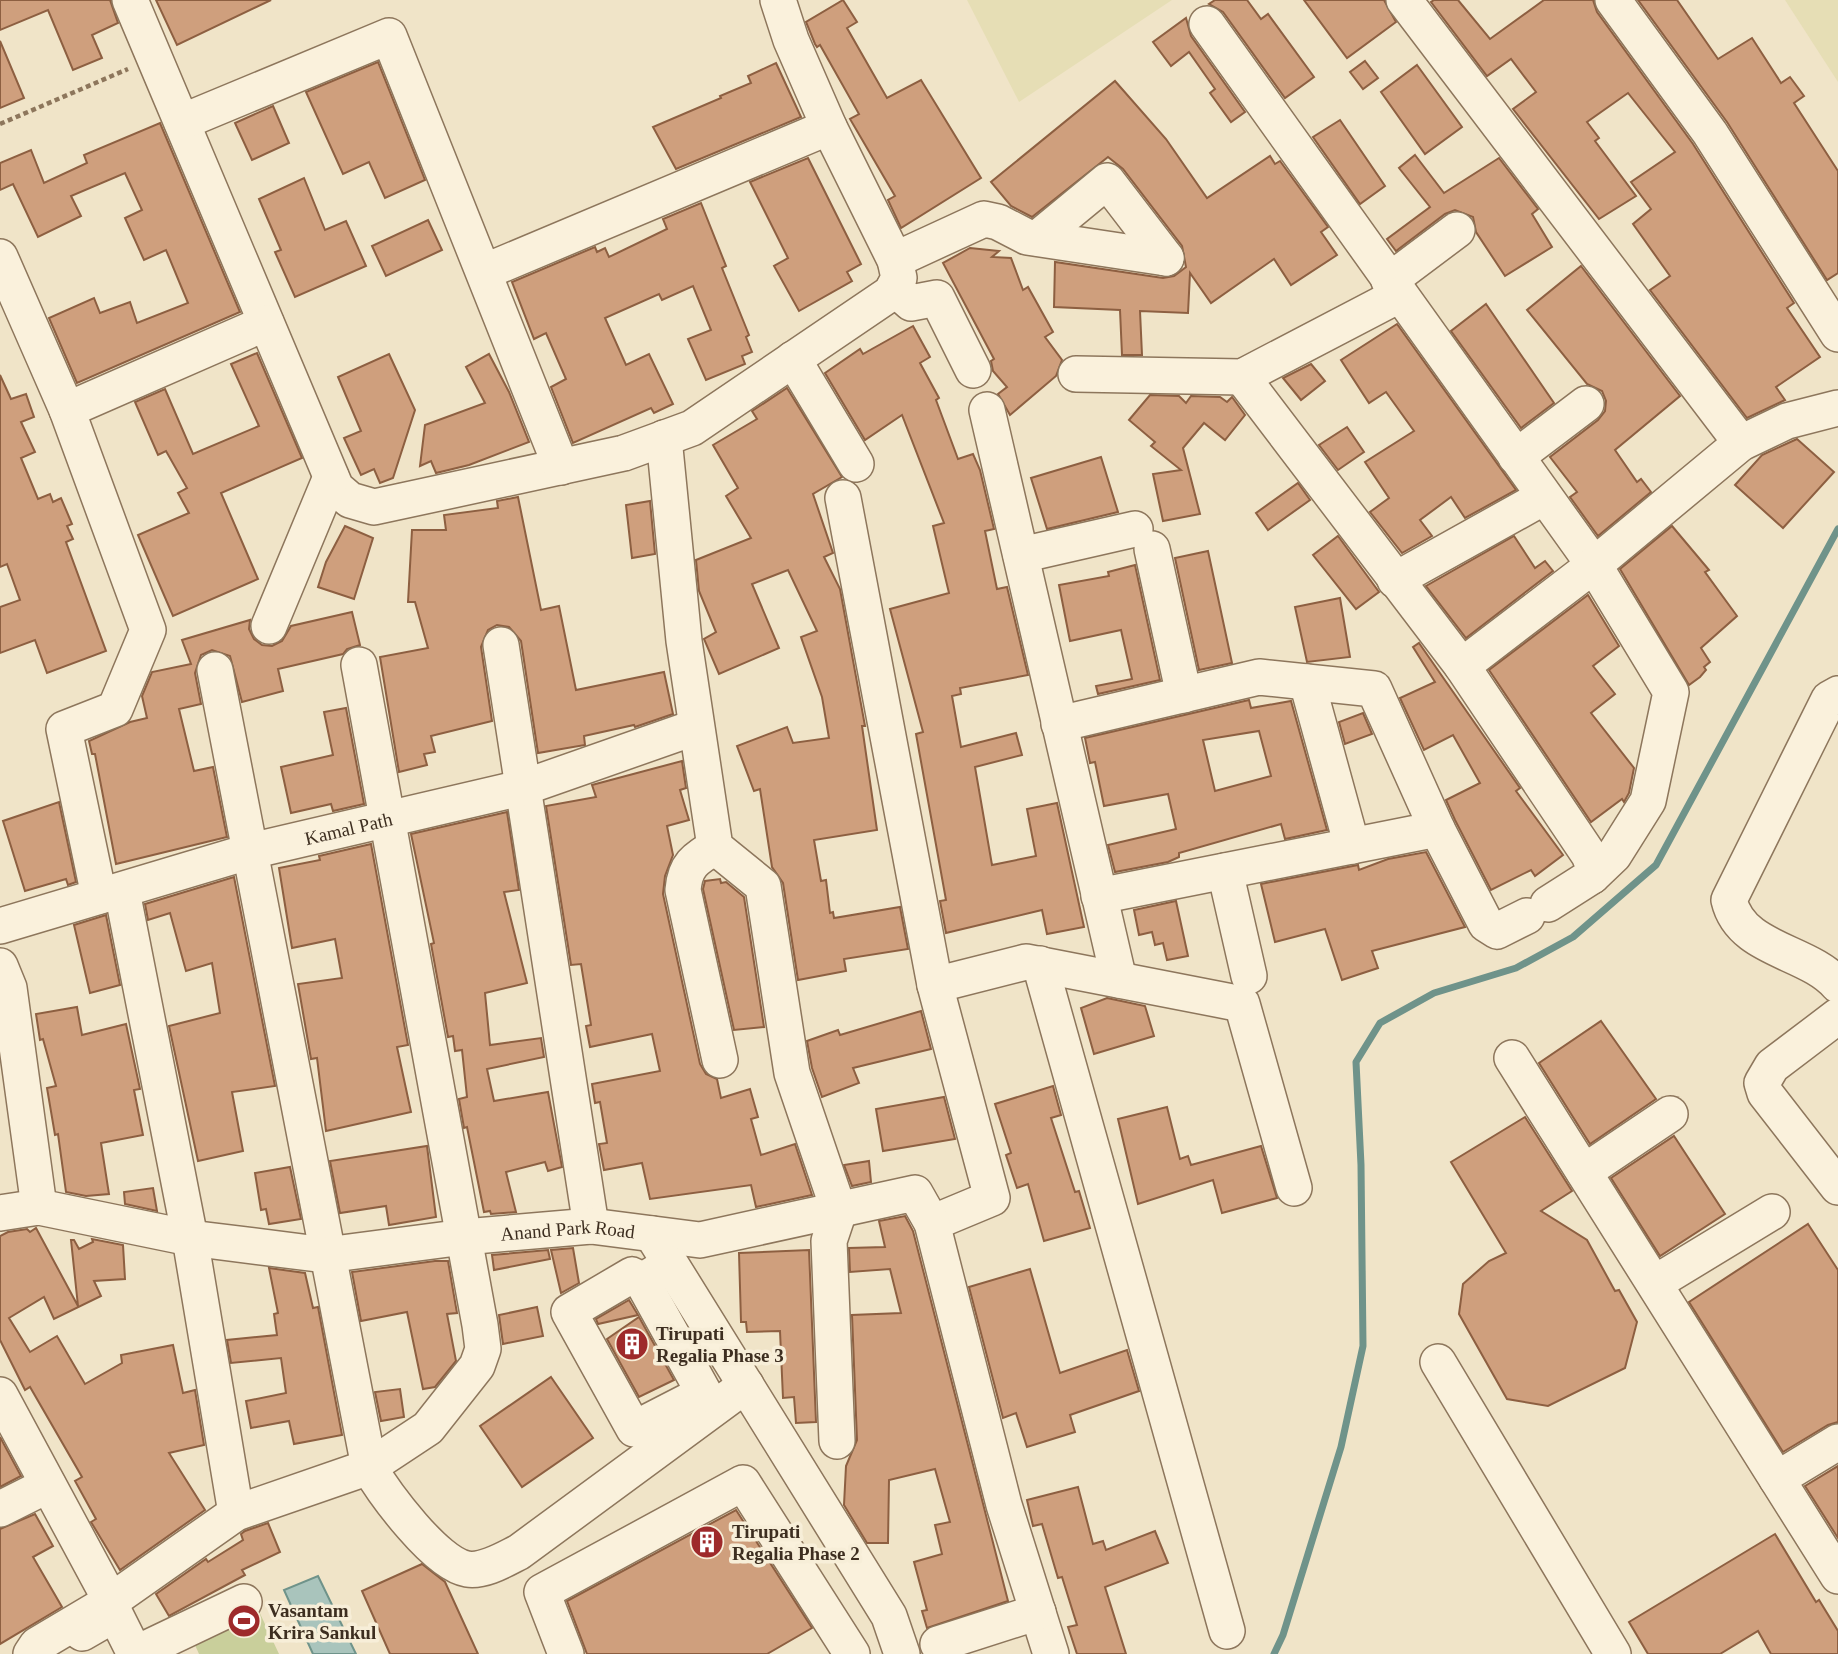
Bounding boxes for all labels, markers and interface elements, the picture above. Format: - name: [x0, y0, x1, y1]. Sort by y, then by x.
- street label: Kamal Path: [303, 808, 395, 849]
- street label: Anand Park Road: [500, 1216, 637, 1245]
- place label: Tirupati Regalia Phase 3: [656, 1323, 784, 1366]
- building icon: Tirupati Regalia Phase 3: [613, 1325, 651, 1363]
- place label: Tirupati Regalia Phase 2: [732, 1521, 860, 1564]
- building icon: Tirupati Regalia Phase 2: [688, 1523, 726, 1561]
- place label: Vasantam Krira Sankul: [268, 1600, 376, 1643]
- sports icon: Vasantam Krira Sankul: [225, 1602, 263, 1640]

